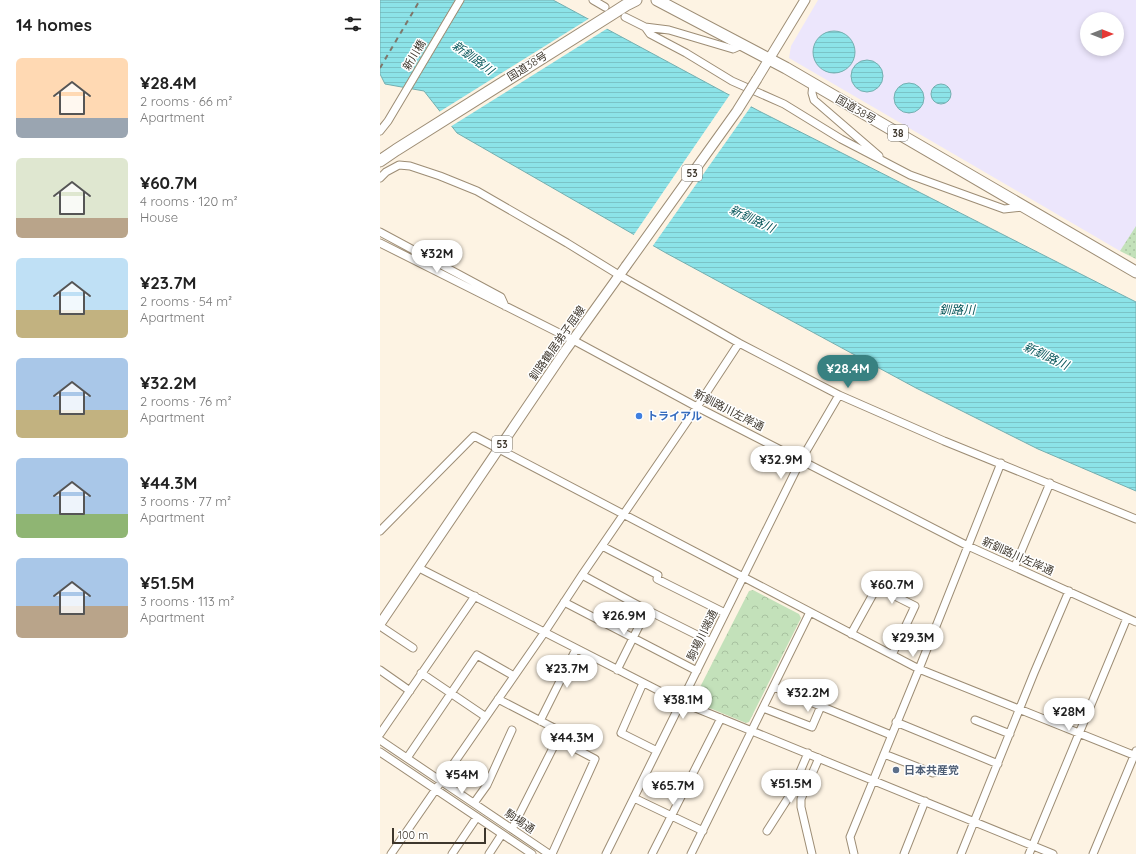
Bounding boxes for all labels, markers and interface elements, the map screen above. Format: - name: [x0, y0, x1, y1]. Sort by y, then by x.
- north arrow: [1080, 12, 1124, 56]
- map controls: [1080, 12, 1124, 56]
- icon: filters: [342, 13, 364, 35]
- text: 14 homes: [16, 14, 92, 35]
- street label: 新川橋: [400, 37, 428, 73]
- water label: 新釧路川: [449, 37, 499, 79]
- street label: 国道38号: [504, 48, 550, 84]
- text: ¥28.4M: [140, 72, 197, 93]
- icon: home: [48, 74, 96, 122]
- street label: 国道38号: [833, 92, 879, 126]
- text: 2 rooms · 66 m²: [140, 93, 232, 109]
- text: Apartment: [140, 109, 205, 125]
- road number: 38: [888, 125, 908, 141]
- road number: 53: [682, 165, 702, 181]
- text: ¥60.7M: [140, 172, 197, 193]
- icon: home: [48, 174, 96, 222]
- text: 4 rooms · 120 m²: [140, 193, 238, 209]
- water label: 新釧路川: [727, 202, 779, 236]
- text: House: [140, 209, 178, 225]
- pin: ¥32M: [413, 240, 461, 274]
- text: ¥32M: [421, 245, 453, 261]
- text: ¥23.7M: [140, 272, 196, 293]
- icon: home: [48, 274, 96, 322]
- text: 2 rooms · 54 m²: [140, 293, 232, 309]
- water label: 釧路川: [939, 302, 977, 317]
- street label: 釧路鶴居弟子屈線: [526, 303, 588, 383]
- text: Apartment: [140, 309, 205, 325]
- water label: 新釧路川: [1021, 339, 1073, 373]
- pin: ¥28.4M: [815, 355, 881, 389]
- text: ¥28.4M: [826, 360, 870, 376]
- text: ¥32.2M: [140, 372, 197, 393]
- icon: home: [48, 374, 96, 422]
- street label: 新釧路川左岸通: [692, 386, 766, 434]
- text: 2 rooms · 76 m²: [140, 393, 232, 409]
- text: Apartment: [140, 409, 205, 425]
- place label: トライアル: [647, 409, 702, 423]
- marker: トライアル: [634, 411, 644, 421]
- road number: 53: [492, 436, 512, 452]
- pin: ¥32.9M: [748, 446, 814, 480]
- text: ¥32.9M: [759, 451, 803, 467]
- text: ¥44.3M: [140, 472, 197, 493]
- icon: home: [48, 474, 96, 522]
- text: 3 rooms · 77 m²: [140, 493, 231, 509]
- text: Apartment: [140, 509, 205, 525]
- street label: 新釧路川左岸通: [980, 534, 1056, 578]
- pin: ¥60.7M: [859, 571, 925, 605]
- text: ¥51.5M: [140, 572, 195, 593]
- icon: home: [48, 574, 96, 622]
- text: ¥60.7M: [870, 576, 914, 592]
- text: 3 rooms · 113 m²: [140, 593, 234, 609]
- pin: ¥26.9M: [591, 602, 657, 636]
- text: ¥26.9M: [602, 607, 646, 623]
- street label: 駒場川端通: [684, 607, 720, 663]
- text: Apartment: [140, 609, 205, 625]
- pin: ¥29.3M: [880, 624, 946, 658]
- text: ¥29.3M: [892, 629, 934, 645]
- pin: ¥23.7M: [534, 655, 600, 689]
- text: ¥23.7M: [545, 660, 589, 676]
- pin: ¥32.2M: [775, 679, 841, 713]
- text: ¥32.2M: [786, 684, 830, 700]
- pin: ¥38.1M: [650, 686, 716, 720]
- text: ¥38.1M: [663, 691, 703, 707]
- pin: ¥28M: [1045, 698, 1093, 732]
- text: ¥28M: [1053, 703, 1085, 719]
- pin: ¥44.3M: [539, 724, 605, 758]
- text: ¥44.3M: [550, 729, 594, 745]
- pin: ¥54M: [438, 761, 486, 795]
- place label: 日本共産党: [904, 763, 959, 777]
- marker: 日本共産党: [891, 765, 901, 775]
- text: ¥54M: [445, 766, 479, 782]
- pin: ¥51.5M: [758, 770, 824, 804]
- pin: ¥65.7M: [640, 772, 706, 806]
- text: ¥51.5M: [770, 775, 812, 791]
- text: ¥65.7M: [652, 777, 694, 793]
- street label: 駒場通: [502, 806, 538, 836]
- scale bar: [392, 826, 486, 845]
- text: 100 m: [398, 828, 428, 842]

